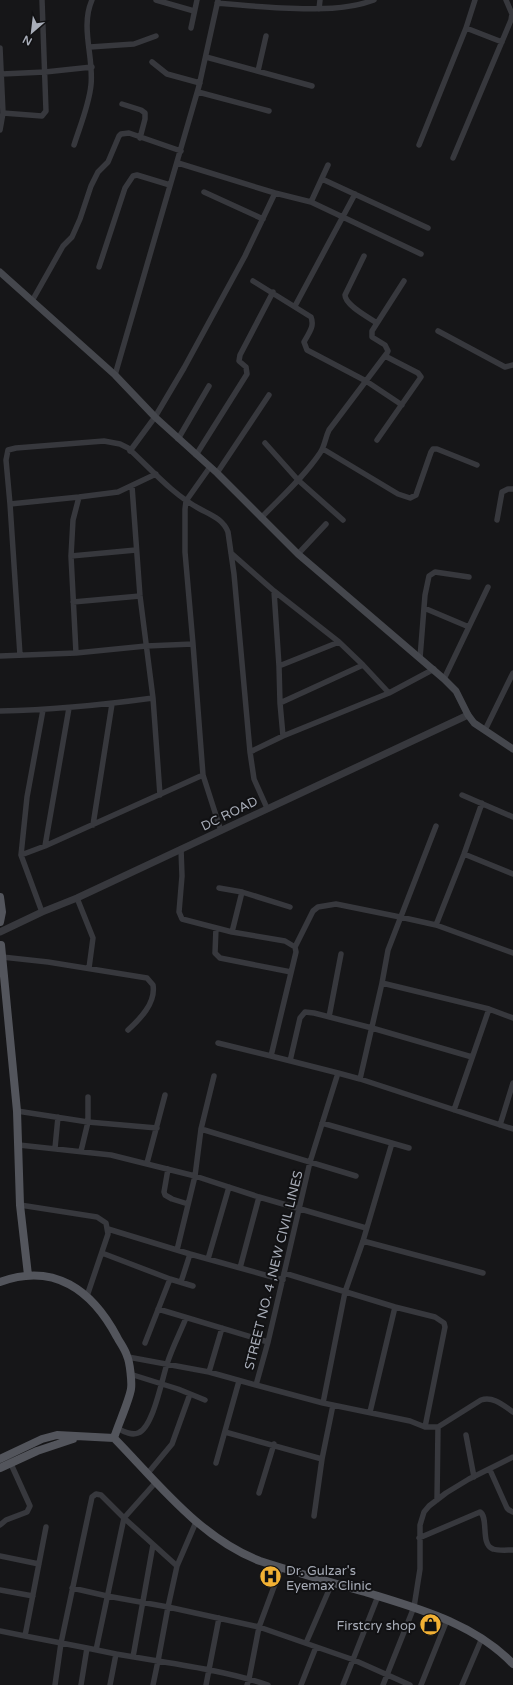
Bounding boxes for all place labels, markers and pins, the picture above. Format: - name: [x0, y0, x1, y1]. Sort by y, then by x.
- place label: Dr. Gulzar's Eyemax Clinic: [286, 1563, 372, 1594]
- hospital icon: Dr. Gulzar's Eyemax Clinic: [258, 1564, 284, 1590]
- shop icon: Firstcry shop: [418, 1612, 444, 1638]
- place label: Firstcry shop: [336, 1618, 416, 1634]

